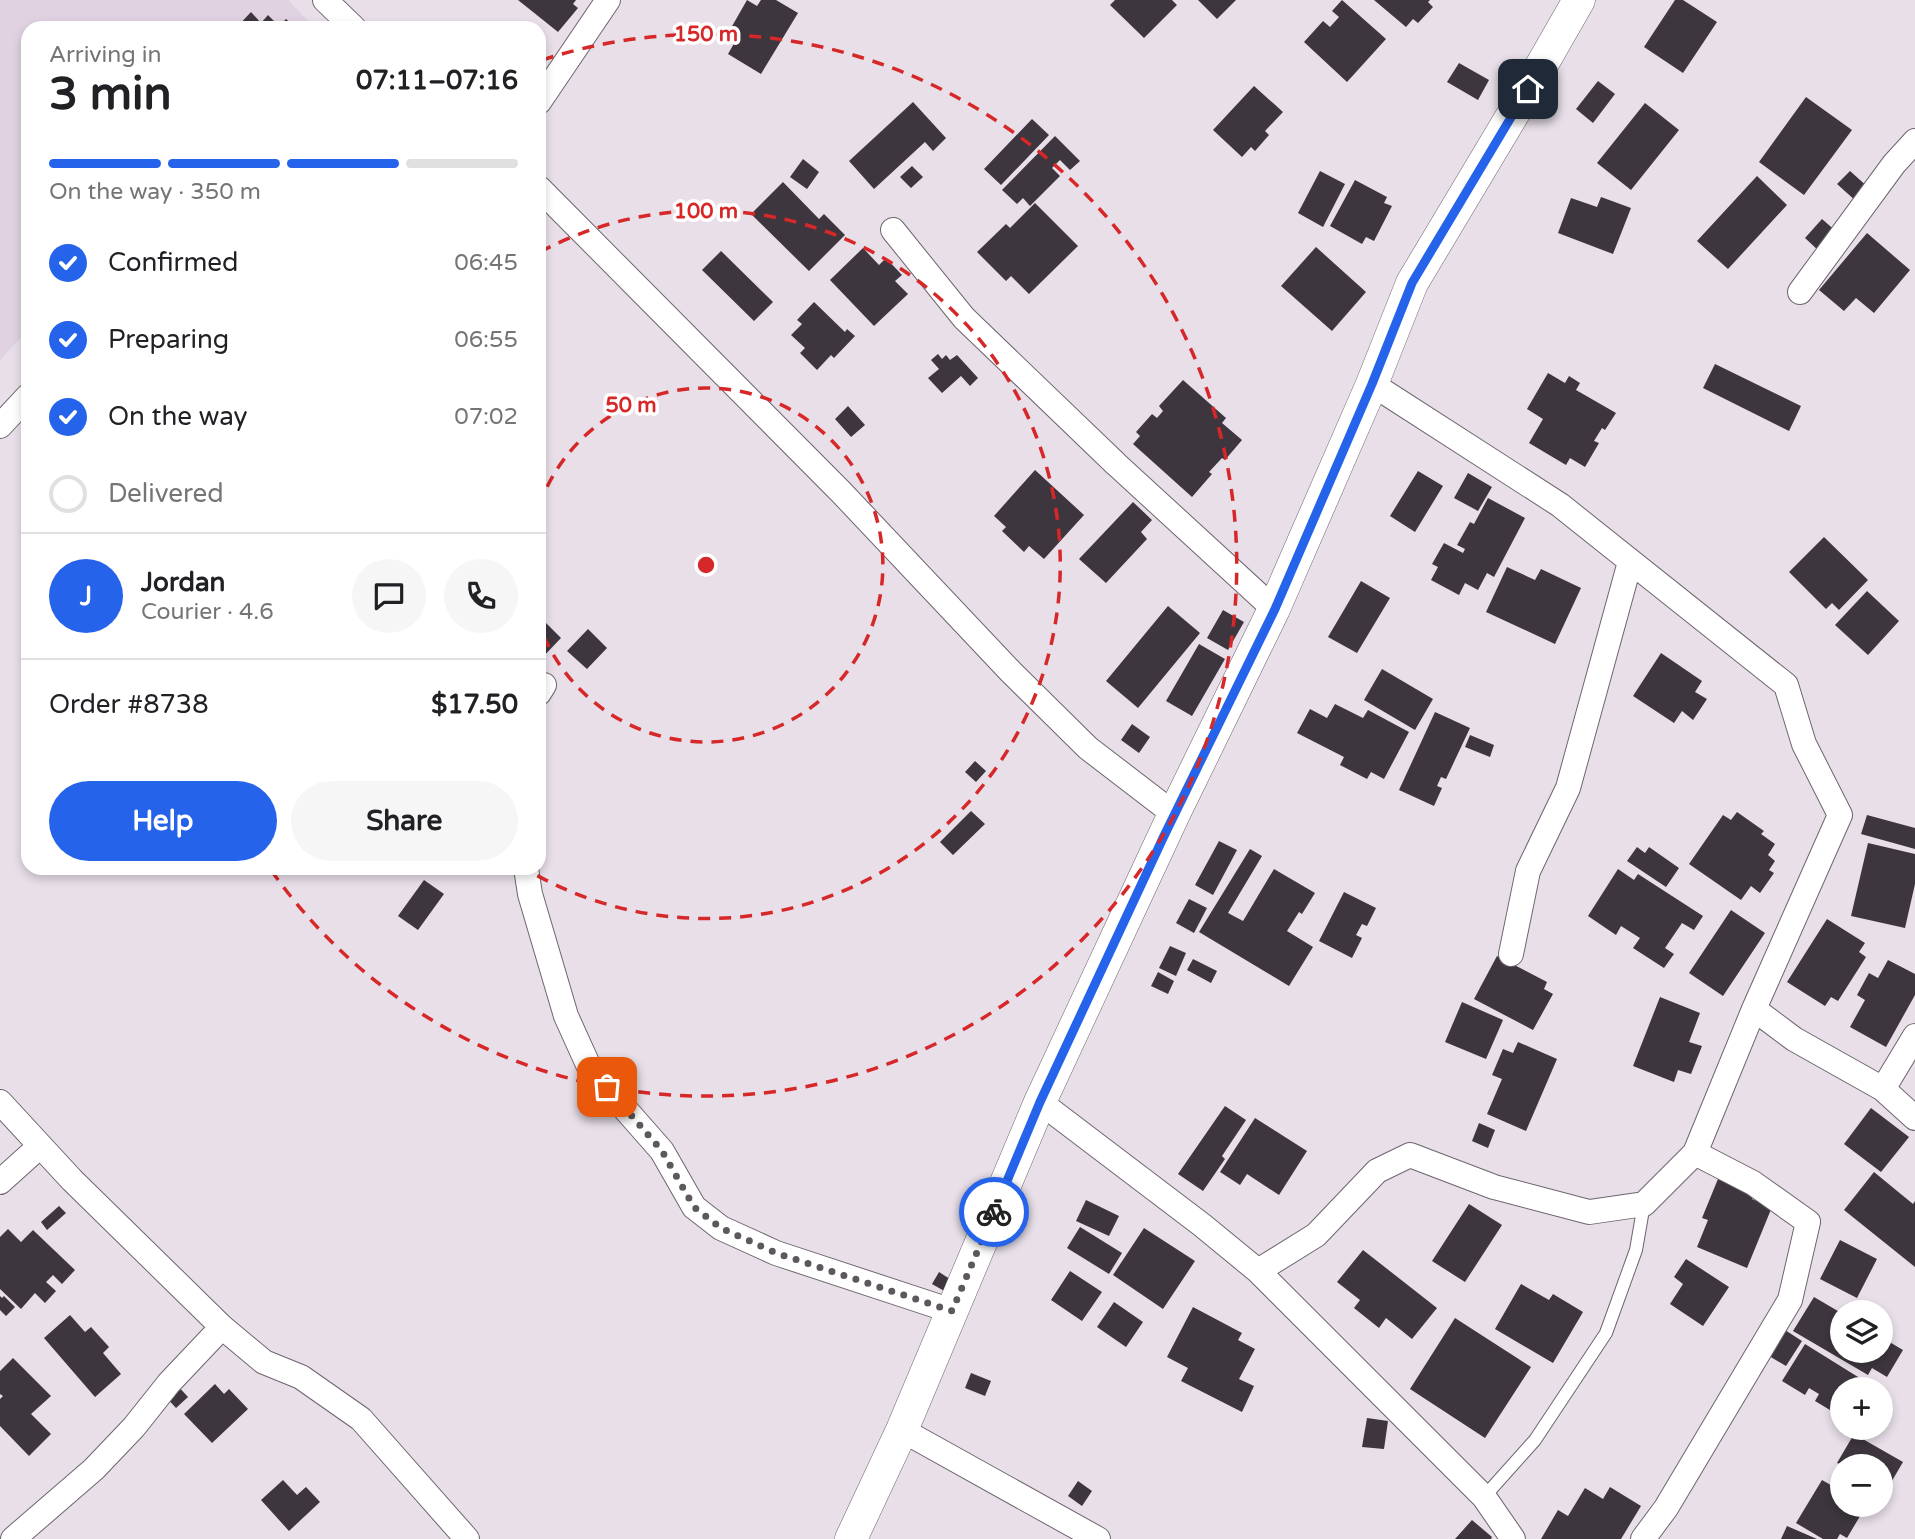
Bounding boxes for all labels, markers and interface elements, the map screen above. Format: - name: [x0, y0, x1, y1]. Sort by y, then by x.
- text: 150 m: [674, 22, 738, 47]
- text: Arriving in: [49, 41, 162, 69]
- pin: [1498, 59, 1558, 119]
- text: 07:11–07:16: [356, 65, 518, 96]
- text: 3 min: [49, 67, 172, 122]
- icon: home: [1509, 70, 1547, 108]
- text: On the way · 350 m: [49, 178, 261, 206]
- text: 100 m: [674, 199, 738, 224]
- icon: check: [49, 244, 87, 282]
- text: Confirmed: [108, 247, 238, 278]
- text: 06:45: [454, 249, 518, 277]
- icon: check: [49, 321, 87, 359]
- text: Preparing: [108, 324, 229, 355]
- text: 06:55: [454, 326, 518, 354]
- text: 50 m: [605, 393, 657, 418]
- icon: check: [49, 398, 87, 436]
- text: On the way: [108, 401, 248, 432]
- text: 07:02: [454, 403, 518, 431]
- text: Delivered: [108, 478, 224, 509]
- centre of rings: [694, 553, 718, 577]
- button: chat: [352, 559, 426, 633]
- button: phone: [444, 559, 518, 633]
- text: Jordan: [141, 567, 225, 598]
- text: J: [80, 581, 92, 612]
- text: Courier · 4.6: [141, 598, 274, 626]
- text: Order #8738: [49, 689, 209, 720]
- text: $17.50: [431, 689, 518, 720]
- button: Help: [49, 781, 277, 861]
- button: Share: [291, 781, 518, 861]
- pin: [577, 1057, 637, 1117]
- icon: bag: [588, 1068, 626, 1106]
- courier: [959, 1177, 1029, 1247]
- icon: bike: [975, 1193, 1013, 1231]
- map controls: [1830, 1300, 1893, 1517]
- button: layers: [1830, 1300, 1893, 1363]
- button: +: [1830, 1377, 1893, 1440]
- button: −: [1830, 1454, 1893, 1517]

